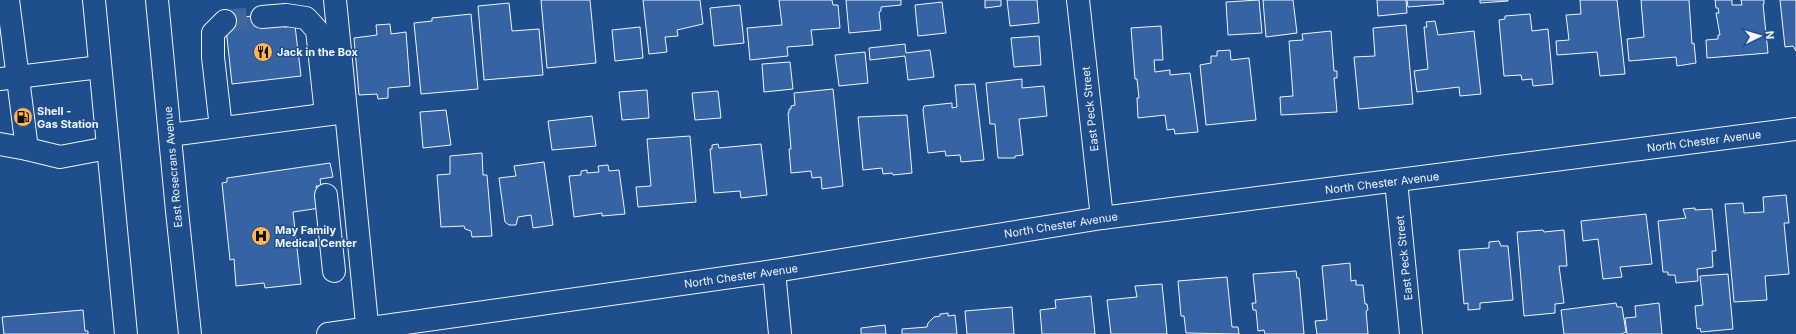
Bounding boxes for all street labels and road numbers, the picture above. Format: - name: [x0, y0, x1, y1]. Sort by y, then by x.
- street label: East Peck Street: [1079, 66, 1101, 152]
- street label: East Rosecrans Avenue: [161, 106, 185, 228]
- street label: North Chester Avenue: [1646, 127, 1762, 155]
- street label: North Chester Avenue: [1324, 169, 1440, 197]
- street label: North Chester Avenue: [1003, 209, 1119, 241]
- street label: East Peck Street: [1393, 215, 1415, 301]
- street label: North Chester Avenue: [683, 261, 799, 291]

